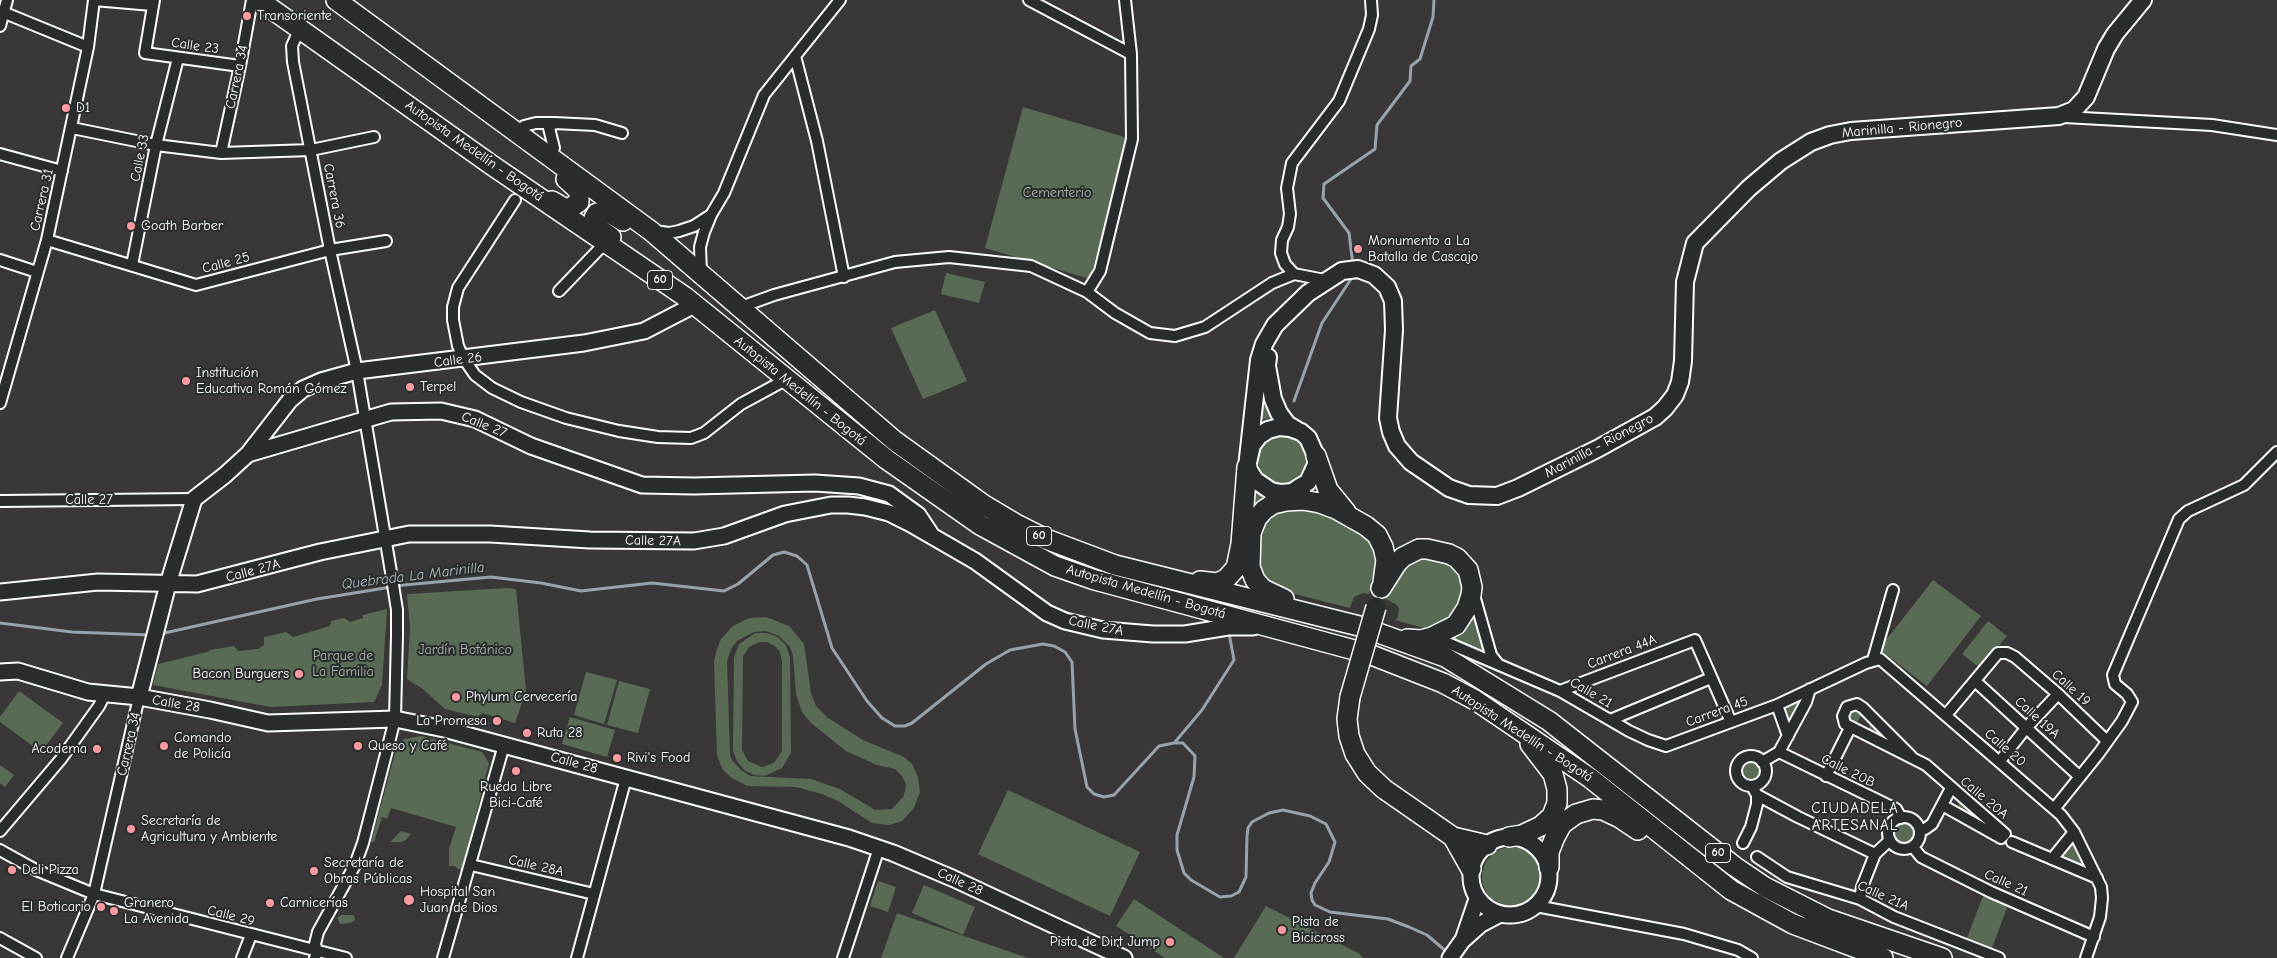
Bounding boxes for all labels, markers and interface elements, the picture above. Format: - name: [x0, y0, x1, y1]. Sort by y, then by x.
- place label: Transoriente: [257, 8, 332, 24]
- marker: Transoriente: [241, 10, 253, 22]
- street label: Calle 23: [170, 34, 220, 58]
- street label: Carrera 34: [222, 44, 252, 110]
- street label: Autopista Medellín - Bogotá: [402, 97, 546, 205]
- place label: D1: [76, 100, 90, 116]
- marker: D1: [60, 102, 72, 114]
- street label: Marinilla - Rionegro: [1841, 114, 1963, 142]
- street label: Calle 33: [127, 133, 153, 183]
- street label: Carrera 36: [320, 162, 348, 230]
- street label: Carrera 31: [27, 167, 57, 233]
- park label: Cementerio: [1023, 185, 1091, 201]
- place label: Goath Barber: [141, 218, 223, 234]
- marker: Goath Barber: [125, 220, 137, 232]
- place label: Monumento a La Batalla de Cascajo: [1368, 233, 1478, 266]
- marker: Monumento a La Batalla de Cascajo: [1352, 243, 1364, 255]
- street label: Calle 25: [200, 249, 252, 277]
- road number: 60: [648, 270, 672, 290]
- street label: Autopista Medellín - Bogotá: [731, 333, 869, 449]
- street label: Calle 26: [433, 349, 483, 371]
- place label: Institución Educativa Román Gómez: [196, 365, 347, 398]
- marker: Institución Educativa Román Gómez: [180, 375, 192, 387]
- place label: Terpel: [420, 379, 456, 395]
- marker: Terpel: [404, 381, 416, 393]
- street label: Calle 27: [459, 408, 509, 442]
- street label: Marinilla - Rionegro: [1542, 410, 1656, 482]
- street label: Calle 27: [65, 492, 113, 508]
- road number: 60: [1026, 526, 1052, 546]
- street label: Calle 27A: [625, 532, 681, 550]
- street label: Calle 27A: [224, 556, 282, 586]
- water label: Quebrada La Marinilla: [341, 558, 485, 594]
- street label: Autopista Medellín - Bogotá: [1064, 561, 1228, 623]
- street label: Calle 27A: [1067, 612, 1125, 640]
- street label: Carrera 44A: [1585, 631, 1659, 673]
- park label: Jardín Botánico: [418, 642, 512, 658]
- park label: Parque de La Familia: [312, 648, 374, 680]
- place label: Bacon Burguers: [193, 666, 289, 682]
- street label: Calle 19: [2048, 666, 2094, 710]
- marker: Bacon Burguers: [293, 668, 305, 680]
- street label: Calle 21: [1567, 674, 1615, 712]
- street label: Autopista Medellín - Bogotá: [1448, 682, 1596, 786]
- place label: Phylum Cervecería: [466, 689, 578, 705]
- marker: Phylum Cervecería: [450, 691, 462, 703]
- street label: Calle 28: [151, 692, 201, 716]
- street label: Carrera 45: [1683, 693, 1751, 731]
- street label: Calle 19A: [2011, 693, 2063, 743]
- street label: Carrera 34: [114, 711, 144, 777]
- place label: La Promesa: [416, 713, 487, 729]
- marker: La Promesa: [491, 715, 503, 727]
- place label: Ruta 28: [537, 725, 583, 741]
- street label: Calle 20: [1981, 725, 2029, 771]
- marker: Ruta 28: [521, 727, 533, 739]
- place label: Comando de Policía: [174, 730, 231, 762]
- place label: Queso y Café: [368, 738, 447, 754]
- marker: Comando de Policía: [158, 740, 170, 752]
- marker: Queso y Café: [352, 740, 364, 752]
- place label: Acodema: [31, 741, 87, 757]
- marker: Acodema: [91, 743, 103, 755]
- street label: Calle 28: [549, 749, 599, 777]
- place label: Rivi's Food: [627, 750, 690, 766]
- street label: Calle 20B: [1818, 751, 1878, 791]
- marker: Rivi's Food: [611, 752, 623, 764]
- marker: Rueda Libre Bici-Café: [510, 765, 522, 777]
- street label: Calle 20A: [1957, 773, 2011, 823]
- place label: Rueda Libre Bici-Café: [480, 779, 552, 812]
- district label: CIUDADELA ARTESANAL: [1810, 800, 1900, 835]
- place label: Secretaría de Agricultura y Ambiente: [141, 813, 277, 846]
- marker: Secretaría de Agricultura y Ambiente: [125, 823, 137, 835]
- road number: 60: [1706, 844, 1730, 862]
- street label: Calle 28A: [507, 851, 565, 881]
- place label: Secretaría de Obras Públicas: [324, 855, 412, 888]
- place label: Deli Pizza: [22, 862, 79, 878]
- marker: Deli Pizza: [6, 864, 18, 876]
- marker: Secretaría de Obras Públicas: [308, 865, 320, 877]
- street label: Calle 28: [935, 865, 985, 899]
- street label: Calle 21: [1981, 866, 2031, 900]
- street label: Calle 21A: [1855, 877, 1911, 915]
- place label: Hospital San Juan de Dios: [420, 884, 497, 916]
- marker: Hospital San Juan de Dios: [402, 893, 416, 907]
- place label: Granero La Avenida: [124, 895, 189, 928]
- place label: Carnicerías: [280, 895, 348, 911]
- marker: Carnicerías: [264, 897, 276, 909]
- place label: El Boticario: [22, 899, 91, 915]
- marker: El Boticario: [95, 901, 107, 913]
- street label: Calle 29: [205, 902, 257, 930]
- marker: Granero La Avenida: [108, 905, 120, 917]
- place label: Pista de Bicicross: [1292, 914, 1345, 946]
- marker: Pista de Bicicross: [1276, 924, 1288, 936]
- place label: Pista de Dirt Jump: [1050, 934, 1160, 950]
- marker: Pista de Dirt Jump: [1164, 936, 1176, 948]

